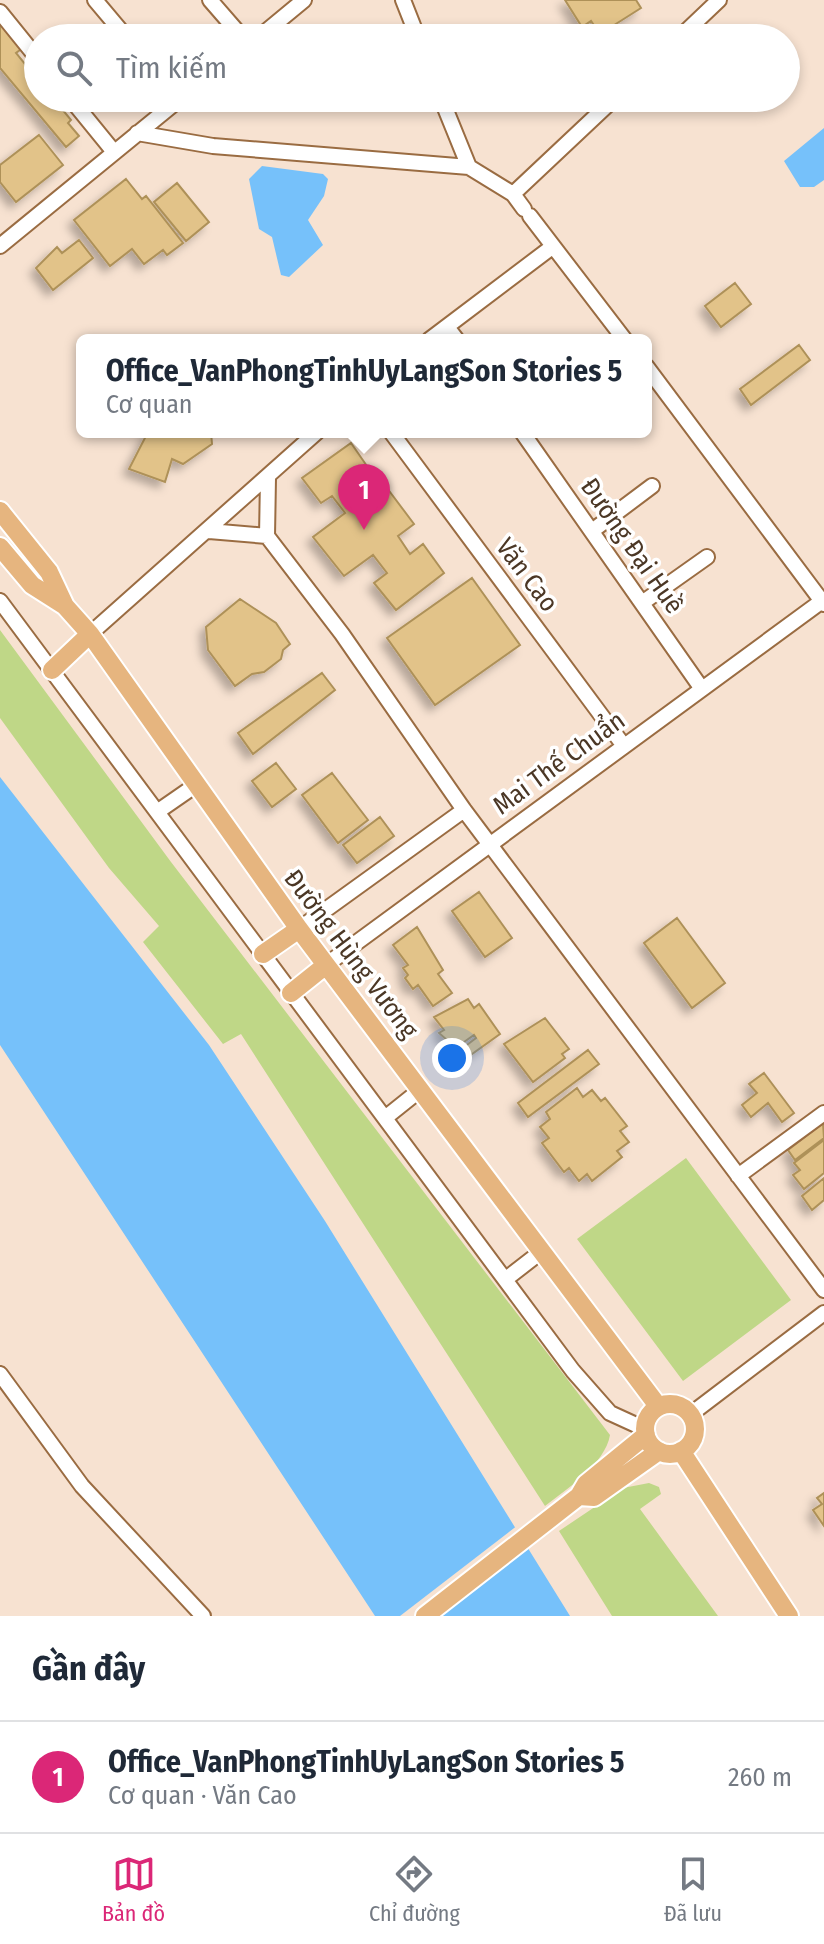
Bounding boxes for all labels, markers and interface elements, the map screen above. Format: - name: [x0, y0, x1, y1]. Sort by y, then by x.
- search box: [24, 24, 800, 112]
- icon: search: [52, 46, 96, 90]
- text: Tìm kiếm: [116, 50, 227, 86]
- popup: [76, 334, 652, 438]
- text: Office_VanPhongTinhUyLangSon Stories 5: [106, 353, 622, 389]
- text: Cơ quan: [106, 389, 193, 420]
- pin: 1: [338, 464, 390, 530]
- street label: Đường Đại Huề: [574, 472, 690, 620]
- street label: Văn Cao: [489, 532, 565, 618]
- street label: Mai Thế Chuẩn: [486, 703, 631, 821]
- street label: Đường Hùng Vương: [277, 863, 425, 1045]
- your location: [432, 1038, 472, 1078]
- text: Gần đây: [32, 1648, 145, 1689]
- text: Office_VanPhongTinhUyLangSon Stories 5: [108, 1744, 625, 1780]
- text: 1: [53, 1762, 64, 1793]
- text: 260 m: [728, 1762, 792, 1793]
- text: Cơ quan · Văn Cao: [108, 1780, 297, 1811]
- tab: Bản đồ: [102, 1852, 165, 1927]
- tab: Chỉ đường: [369, 1852, 460, 1927]
- tab: Đã lưu: [664, 1852, 722, 1927]

